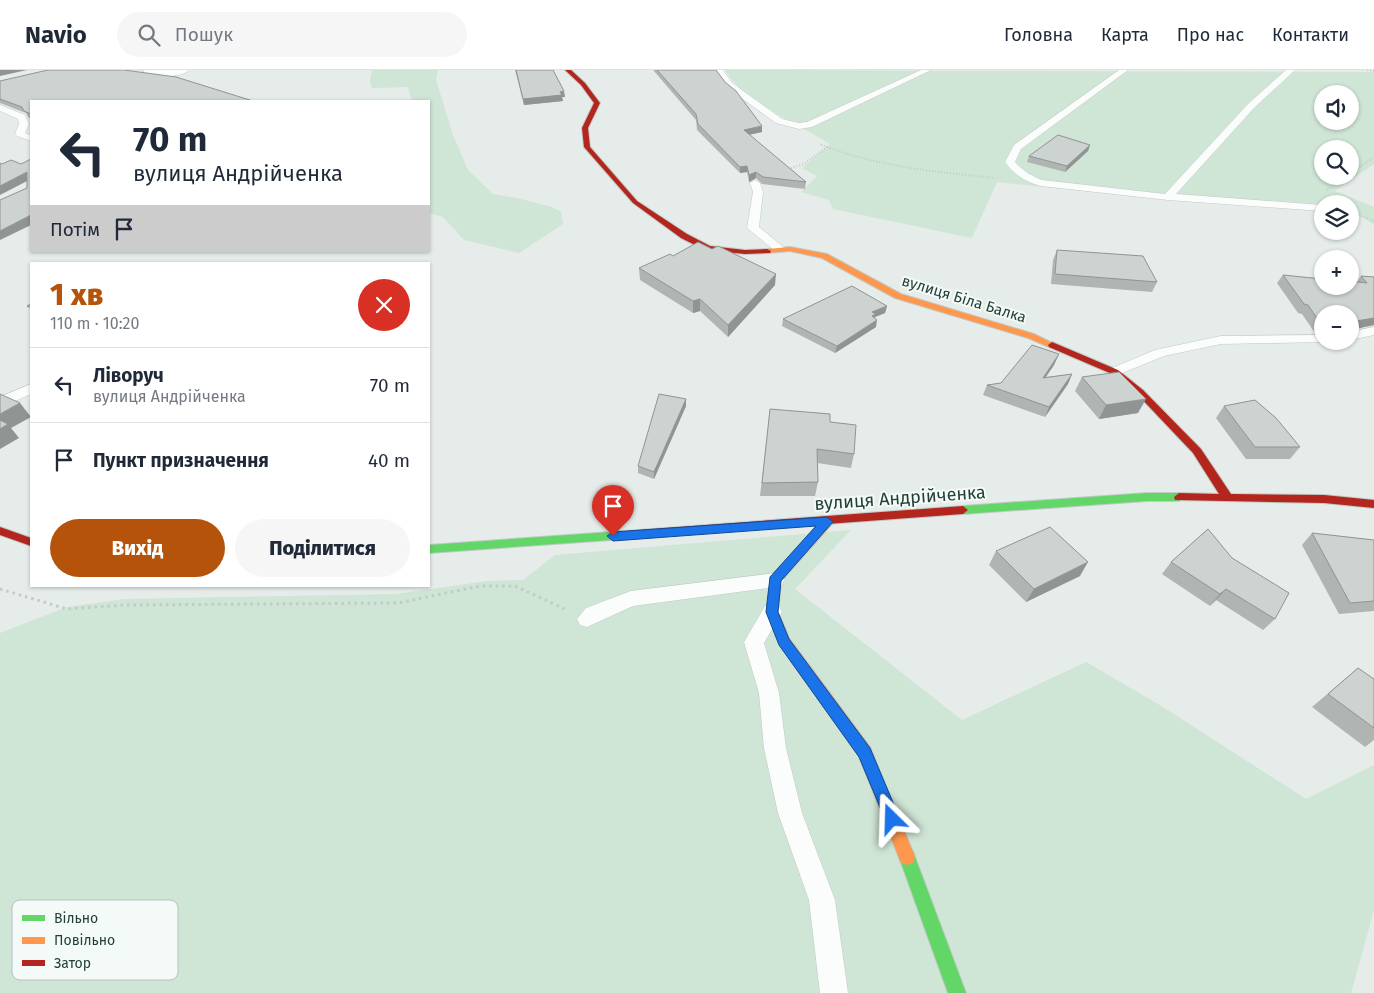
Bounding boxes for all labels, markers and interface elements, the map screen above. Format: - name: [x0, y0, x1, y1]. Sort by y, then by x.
- search box: [117, 12, 467, 57]
- text: Navio: [25, 21, 87, 49]
- icon: search: [135, 21, 163, 49]
- text: Пошук: [175, 23, 233, 46]
- text: Головна: [1004, 24, 1073, 46]
- text: Карта: [1101, 24, 1149, 46]
- text: Про нас: [1177, 24, 1244, 46]
- text: Контакти: [1272, 24, 1349, 46]
- map controls: [1314, 85, 1359, 350]
- button: sound: [1314, 85, 1359, 130]
- text: 70 m: [133, 118, 207, 160]
- icon: left: [50, 120, 115, 185]
- button: search: [1314, 140, 1359, 185]
- text: вулиця Андрійченка: [133, 160, 343, 187]
- button: layers: [1314, 195, 1359, 240]
- icon: arrive: [110, 215, 138, 243]
- text: Потім: [50, 218, 100, 241]
- button: +: [1314, 250, 1359, 295]
- street label: вулиця Біла Балка: [900, 272, 1028, 326]
- text: 1 хв: [50, 277, 103, 313]
- button: close: [358, 279, 410, 331]
- button: −: [1314, 305, 1359, 350]
- text: 110 m · 10:20: [50, 314, 139, 333]
- text: Ліворуч: [93, 364, 164, 387]
- icon: left: [50, 371, 78, 399]
- text: 70 m: [370, 374, 410, 397]
- text: вулиця Андрійченка: [93, 387, 246, 406]
- icon: arrive: [50, 446, 78, 474]
- text: Пункт призначення: [93, 449, 269, 472]
- text: 40 m: [368, 449, 410, 472]
- street label: вулиця Андрійченка: [814, 481, 986, 515]
- pin: [592, 485, 634, 536]
- icon: arrive: [599, 492, 627, 520]
- button: Вихід: [50, 519, 225, 577]
- button: Поділитися: [235, 519, 410, 577]
- position arrow: [865, 792, 917, 844]
- legend: [12, 900, 178, 980]
- text: Вільно: [54, 910, 98, 927]
- text: Повільно: [54, 932, 115, 949]
- text: Затор: [54, 955, 91, 972]

